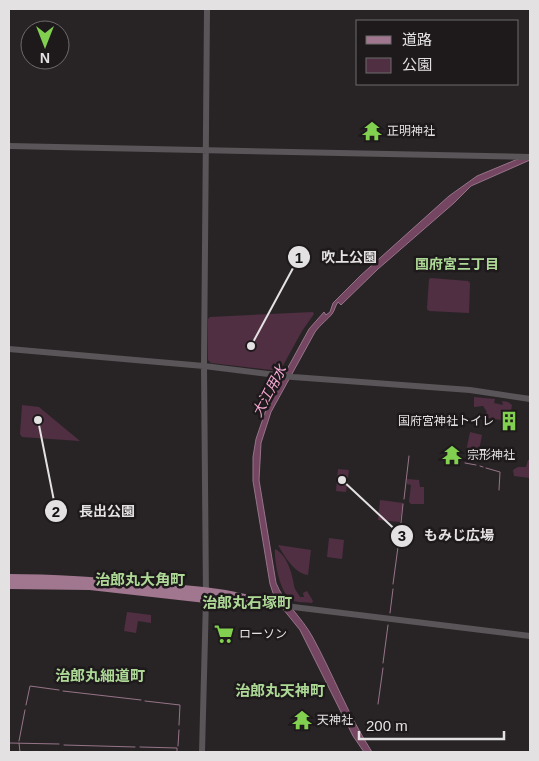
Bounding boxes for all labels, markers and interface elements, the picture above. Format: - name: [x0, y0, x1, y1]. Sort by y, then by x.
- north arrow: [20, 20, 70, 70]
- legend: [356, 20, 519, 85]
- text: 道路: [402, 31, 432, 48]
- text: N: [40, 50, 50, 66]
- text: 公園: [402, 56, 432, 73]
- temple icon: 正明神社: [361, 120, 383, 142]
- place label: 正明神社: [387, 124, 435, 138]
- callout: 吹上公園: [286, 243, 387, 272]
- text: 1: [295, 249, 303, 266]
- text: 吹上公園: [321, 249, 377, 265]
- district label: 国府宮三丁目: [415, 256, 499, 272]
- water label: 大江用水: [249, 361, 290, 419]
- building icon: 国府宮神社トイレ: [498, 410, 520, 432]
- place label: 国府宮神社トイレ: [398, 414, 494, 428]
- temple icon: 宗形神社: [441, 444, 463, 466]
- place label: 宗形神社: [467, 448, 515, 462]
- callout: 長出公園: [44, 497, 145, 526]
- text: 2: [52, 503, 60, 520]
- text: 長出公園: [79, 503, 135, 519]
- callout: もみじ広場: [389, 521, 504, 550]
- text: 3: [398, 527, 406, 544]
- text: もみじ広場: [424, 527, 494, 543]
- district label: 治郎丸大角町: [95, 571, 185, 588]
- district label: 治郎丸石塚町: [202, 594, 292, 611]
- supermarket icon: ローソン: [213, 623, 235, 645]
- place label: ローソン: [239, 627, 287, 641]
- district label: 治郎丸細道町: [55, 667, 145, 684]
- district label: 治郎丸天神町: [235, 682, 325, 699]
- scale bar: [359, 708, 504, 740]
- temple icon: 天神社: [291, 709, 313, 731]
- place label: 天神社: [317, 713, 353, 727]
- text: 200 m: [366, 717, 408, 734]

